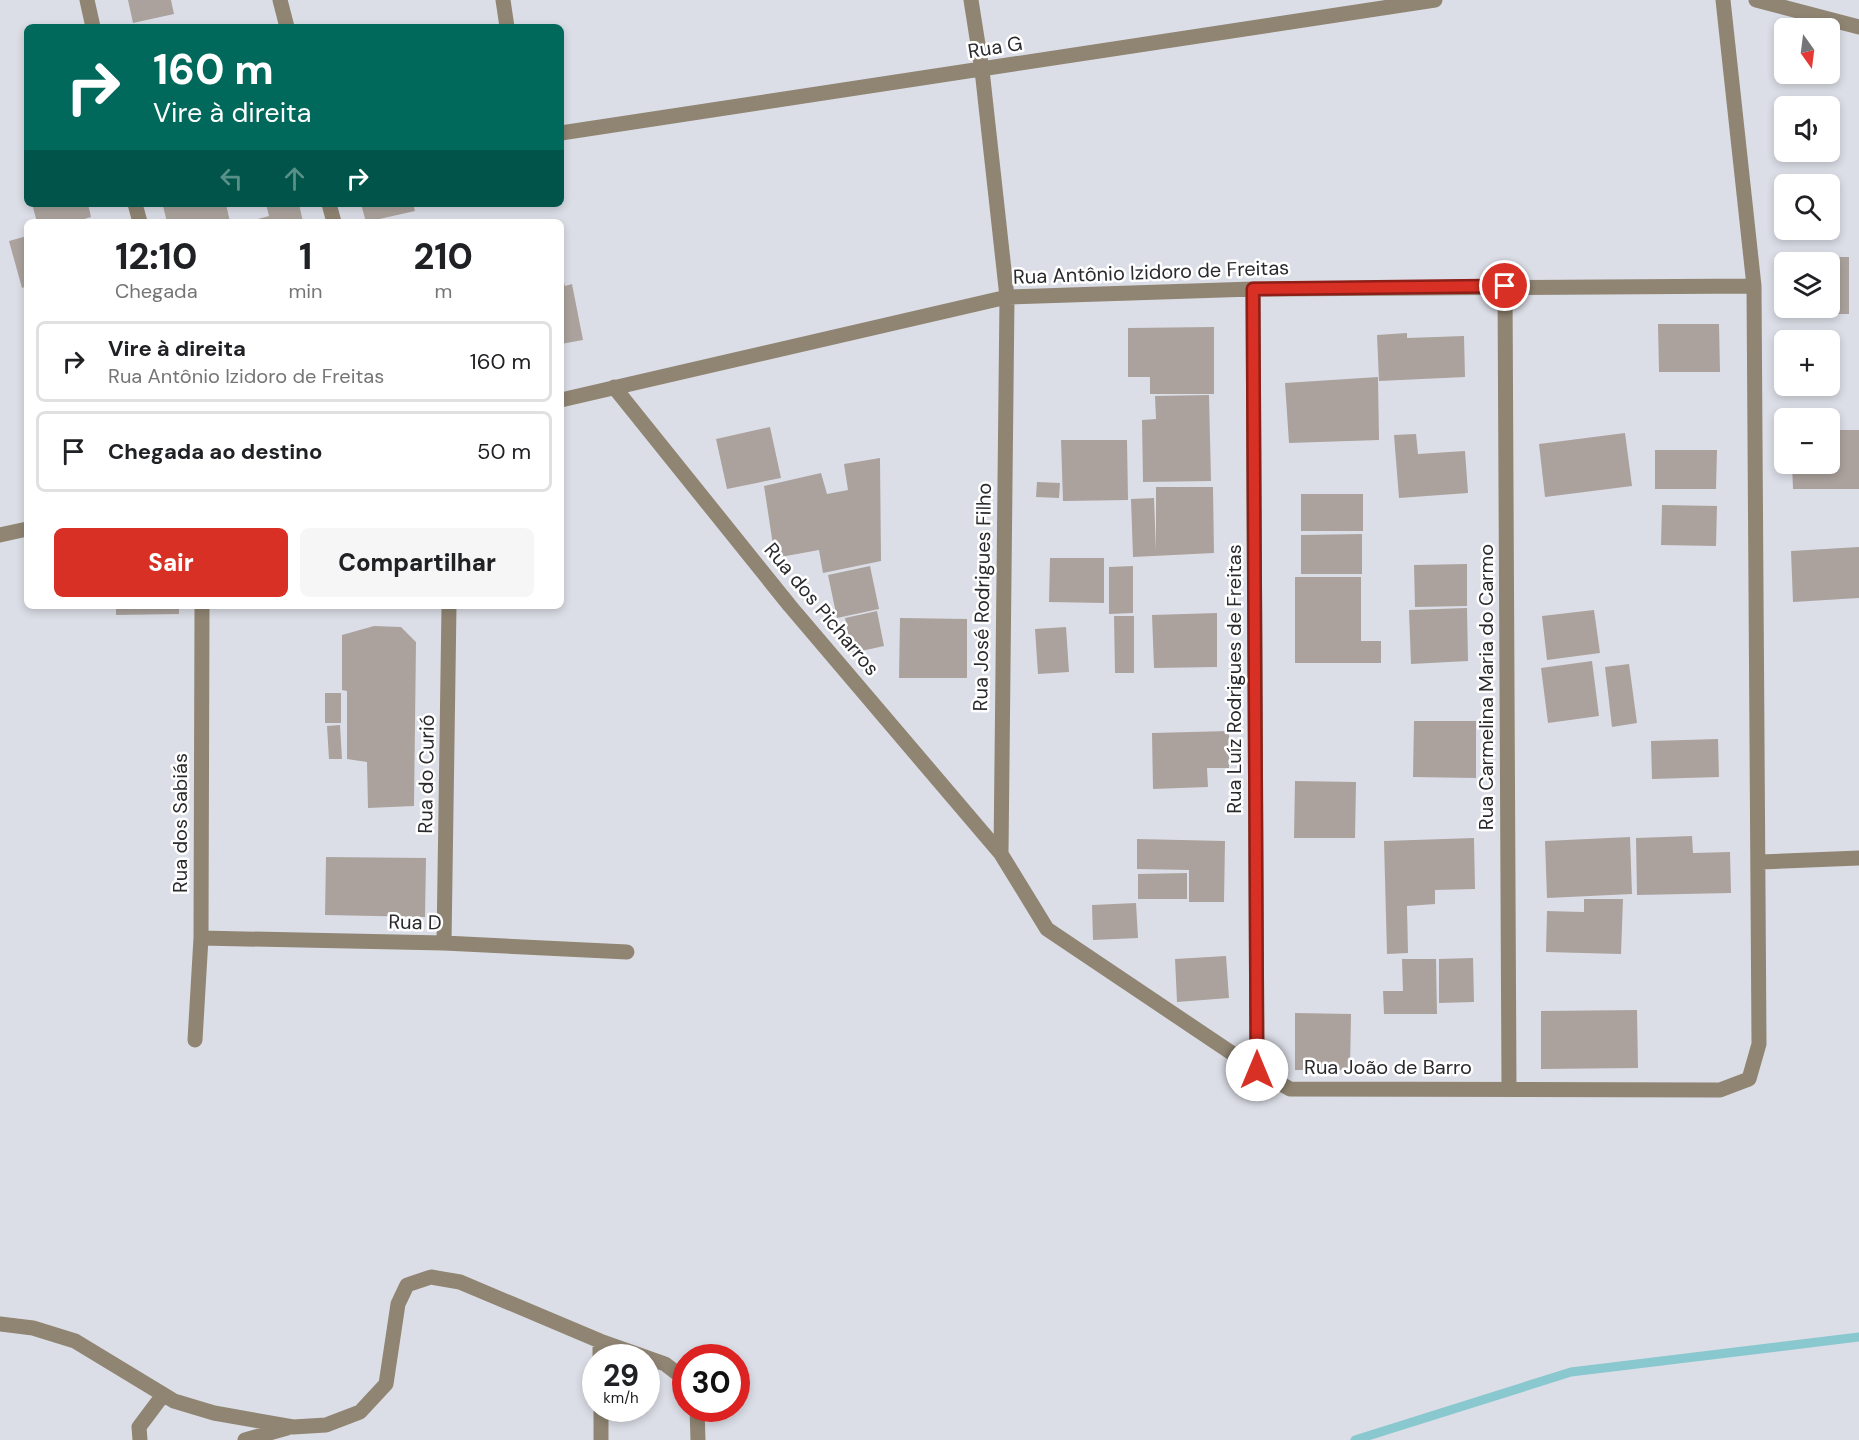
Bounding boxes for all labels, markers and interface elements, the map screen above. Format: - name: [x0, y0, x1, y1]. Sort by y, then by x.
- north arrow: [1774, 18, 1840, 84]
- map controls: [1774, 18, 1840, 474]
- street label: Rua G: [966, 30, 1024, 64]
- text: 160 m: [153, 42, 274, 97]
- icon: right: [54, 48, 132, 126]
- text: Vire à direita: [153, 95, 311, 130]
- button: sound: [1774, 96, 1840, 162]
- icon: left: [215, 162, 248, 195]
- icon: ahead: [278, 162, 311, 195]
- icon: right: [341, 162, 374, 195]
- button: search: [1774, 174, 1840, 240]
- text: 12:10: [115, 233, 197, 280]
- text: 1: [299, 233, 312, 280]
- text: 210: [414, 233, 473, 280]
- button: layers: [1774, 252, 1840, 318]
- street label: Rua Antônio Izidoro de Freitas: [1012, 254, 1290, 290]
- pin: [1479, 260, 1530, 311]
- icon: arrive: [1488, 269, 1521, 302]
- text: Chegada: [115, 278, 198, 304]
- text: min: [288, 278, 323, 304]
- text: m: [434, 278, 452, 304]
- button: +: [1774, 330, 1840, 396]
- text: Vire à direita: [108, 334, 246, 363]
- icon: right: [57, 345, 90, 378]
- text: 160 m: [470, 347, 531, 376]
- text: Rua Antônio Izidoro de Freitas: [108, 363, 384, 389]
- button: −: [1774, 408, 1840, 474]
- icon: arrive: [57, 435, 90, 468]
- text: Chegada ao destino: [108, 437, 322, 466]
- text: 50 m: [477, 437, 531, 466]
- street label: Rua José Rodrigues Filho: [967, 482, 997, 712]
- button: Sair: [54, 528, 288, 597]
- button: Compartilhar: [300, 528, 534, 597]
- street label: Rua dos Picharros: [759, 537, 885, 681]
- street label: Rua Luíz Rodrigues de Freitas: [1221, 544, 1247, 814]
- street label: Rua Carmelina Maria do Carmo: [1473, 544, 1499, 830]
- street label: Rua do Curió: [412, 714, 440, 834]
- street label: Rua dos Sabiás: [167, 753, 193, 893]
- street label: Rua D: [388, 909, 442, 935]
- position arrow: [1225, 1038, 1289, 1102]
- street label: Rua João de Barro: [1304, 1054, 1472, 1080]
- speed limit sign: 30: [672, 1344, 750, 1422]
- text: 29: [603, 1356, 639, 1395]
- text: km/h: [603, 1388, 639, 1408]

